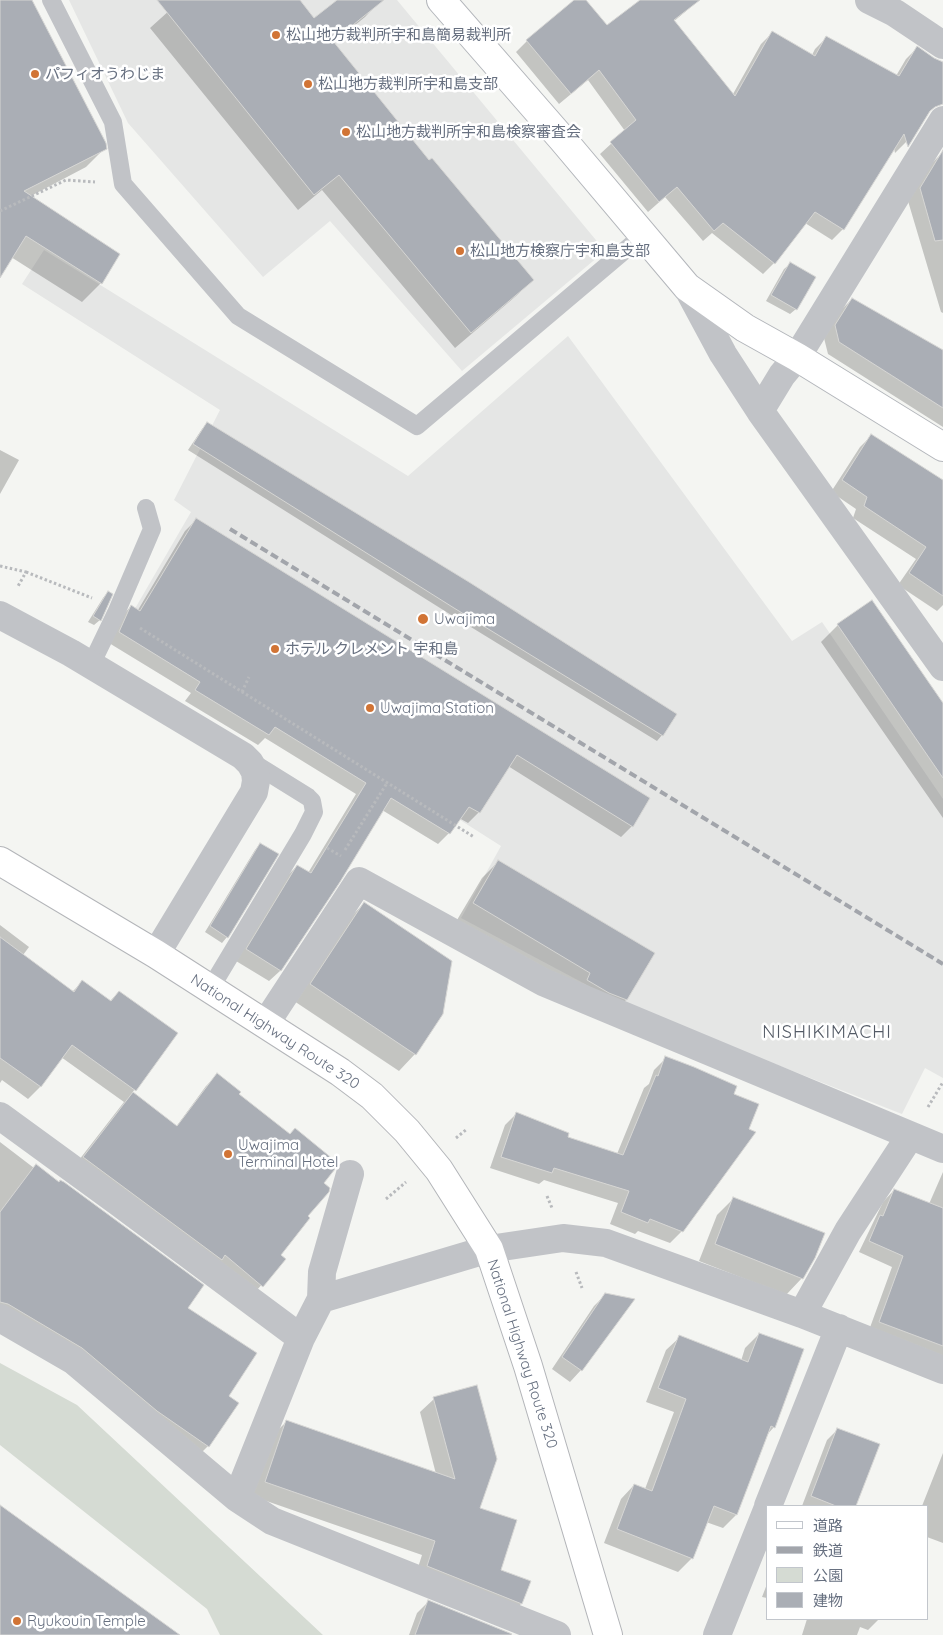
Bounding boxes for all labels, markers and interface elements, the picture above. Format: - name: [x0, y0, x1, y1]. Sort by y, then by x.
- place label: 松山地方裁判所宇和島簡易裁判所: [286, 26, 511, 44]
- marker: 松山地方裁判所宇和島簡易裁判所: [270, 29, 282, 41]
- place label: パフィオうわじま: [45, 65, 165, 83]
- marker: パフィオうわじま: [29, 68, 41, 80]
- place label: 松山地方裁判所宇和島支部: [318, 75, 498, 93]
- marker: 松山地方裁判所宇和島支部: [302, 78, 314, 90]
- place label: 松山地方裁判所宇和島検察審査会: [356, 123, 581, 141]
- marker: 松山地方裁判所宇和島検察審査会: [340, 126, 352, 138]
- place label: 松山地方検察庁宇和島支部: [470, 242, 650, 260]
- marker: 松山地方検察庁宇和島支部: [454, 245, 466, 257]
- place label: Uwajima: [434, 610, 495, 628]
- marker: Uwajima: [416, 612, 430, 626]
- place label: ホテル クレメント 宇和島: [285, 640, 458, 658]
- marker: ホテル クレメント 宇和島: [269, 643, 281, 655]
- place label: Uwajima Station: [380, 699, 494, 717]
- marker: Uwajima Station: [364, 702, 376, 714]
- street label: National Highway Route 320: [187, 971, 363, 1093]
- district label: NISHIKIMACHI: [761, 1022, 893, 1044]
- place label: Uwajima Terminal Hotel: [238, 1136, 338, 1171]
- marker: Uwajima Terminal Hotel: [222, 1148, 234, 1160]
- street label: National Highway Route 320: [483, 1257, 561, 1451]
- legend: [766, 1505, 928, 1620]
- text: 道路: [813, 1516, 843, 1535]
- text: 鉄道: [813, 1541, 843, 1560]
- text: 公園: [813, 1566, 843, 1585]
- text: 建物: [813, 1591, 843, 1610]
- place label: Ryukouin Temple: [27, 1612, 146, 1630]
- marker: Ryukouin Temple: [11, 1615, 23, 1627]

